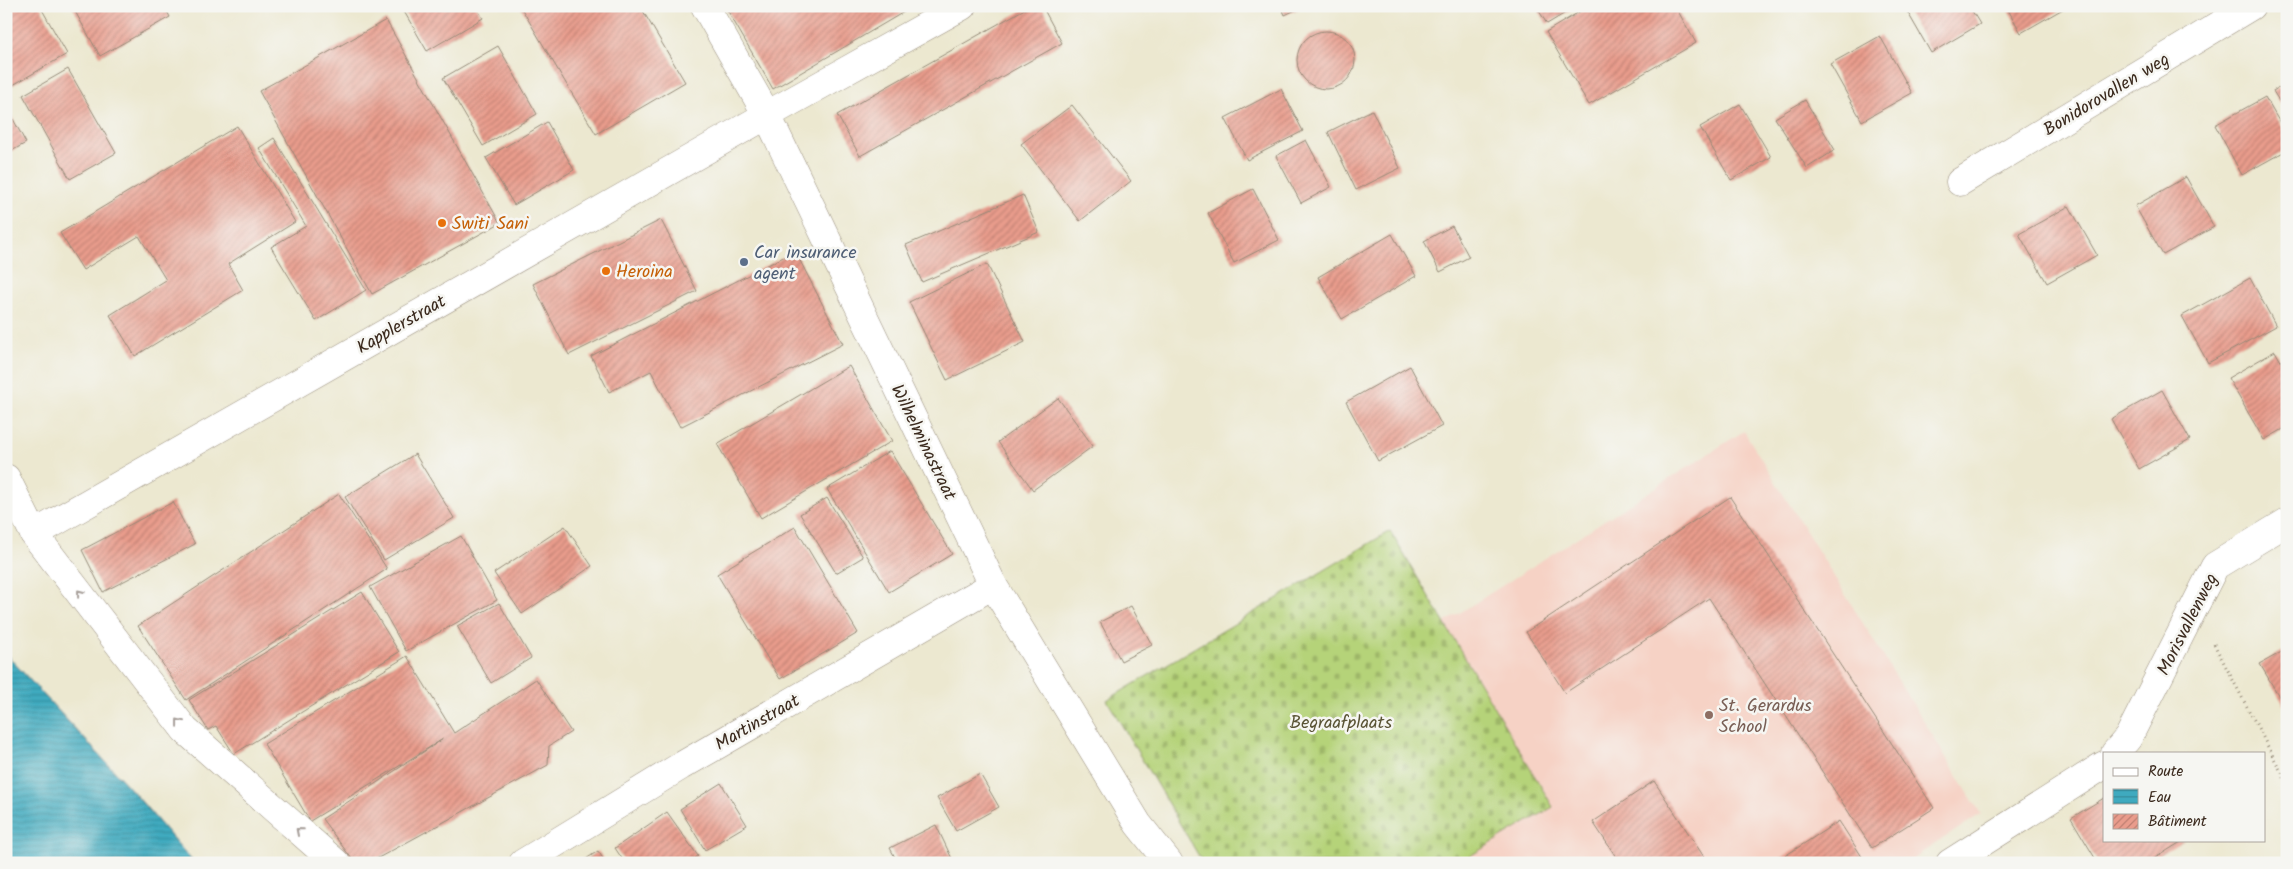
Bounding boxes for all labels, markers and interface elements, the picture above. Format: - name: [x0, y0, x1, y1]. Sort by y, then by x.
- street label: Bonidorovallen weg: [2038, 46, 2176, 145]
- place label: Switi Sani: [452, 210, 529, 239]
- marker: Switi Sani: [436, 217, 448, 229]
- place label: Car insurance agent: [754, 239, 857, 289]
- marker: Car insurance agent: [738, 256, 750, 268]
- place label: Heroina: [616, 258, 673, 287]
- marker: Heroina: [600, 265, 612, 277]
- street label: Kapplerstraat: [352, 287, 453, 363]
- street label: Wilhelminastraat: [882, 380, 964, 507]
- street label: Morisvallenweg: [2150, 568, 2227, 681]
- one-way arrow: [77, 590, 85, 599]
- street label: Martinstraat: [710, 687, 807, 759]
- place label: St. Gerardus School: [1719, 692, 1812, 742]
- park label: Begraafplaats: [1290, 709, 1392, 738]
- marker: St. Gerardus School: [1703, 709, 1715, 721]
- one-way arrow: [176, 719, 184, 728]
- legend: [2103, 752, 2266, 842]
- text: Route: [2148, 760, 2184, 784]
- text: Eau: [2148, 786, 2171, 810]
- text: Bâtiment: [2148, 810, 2207, 834]
- one-way arrow: [296, 827, 305, 836]

